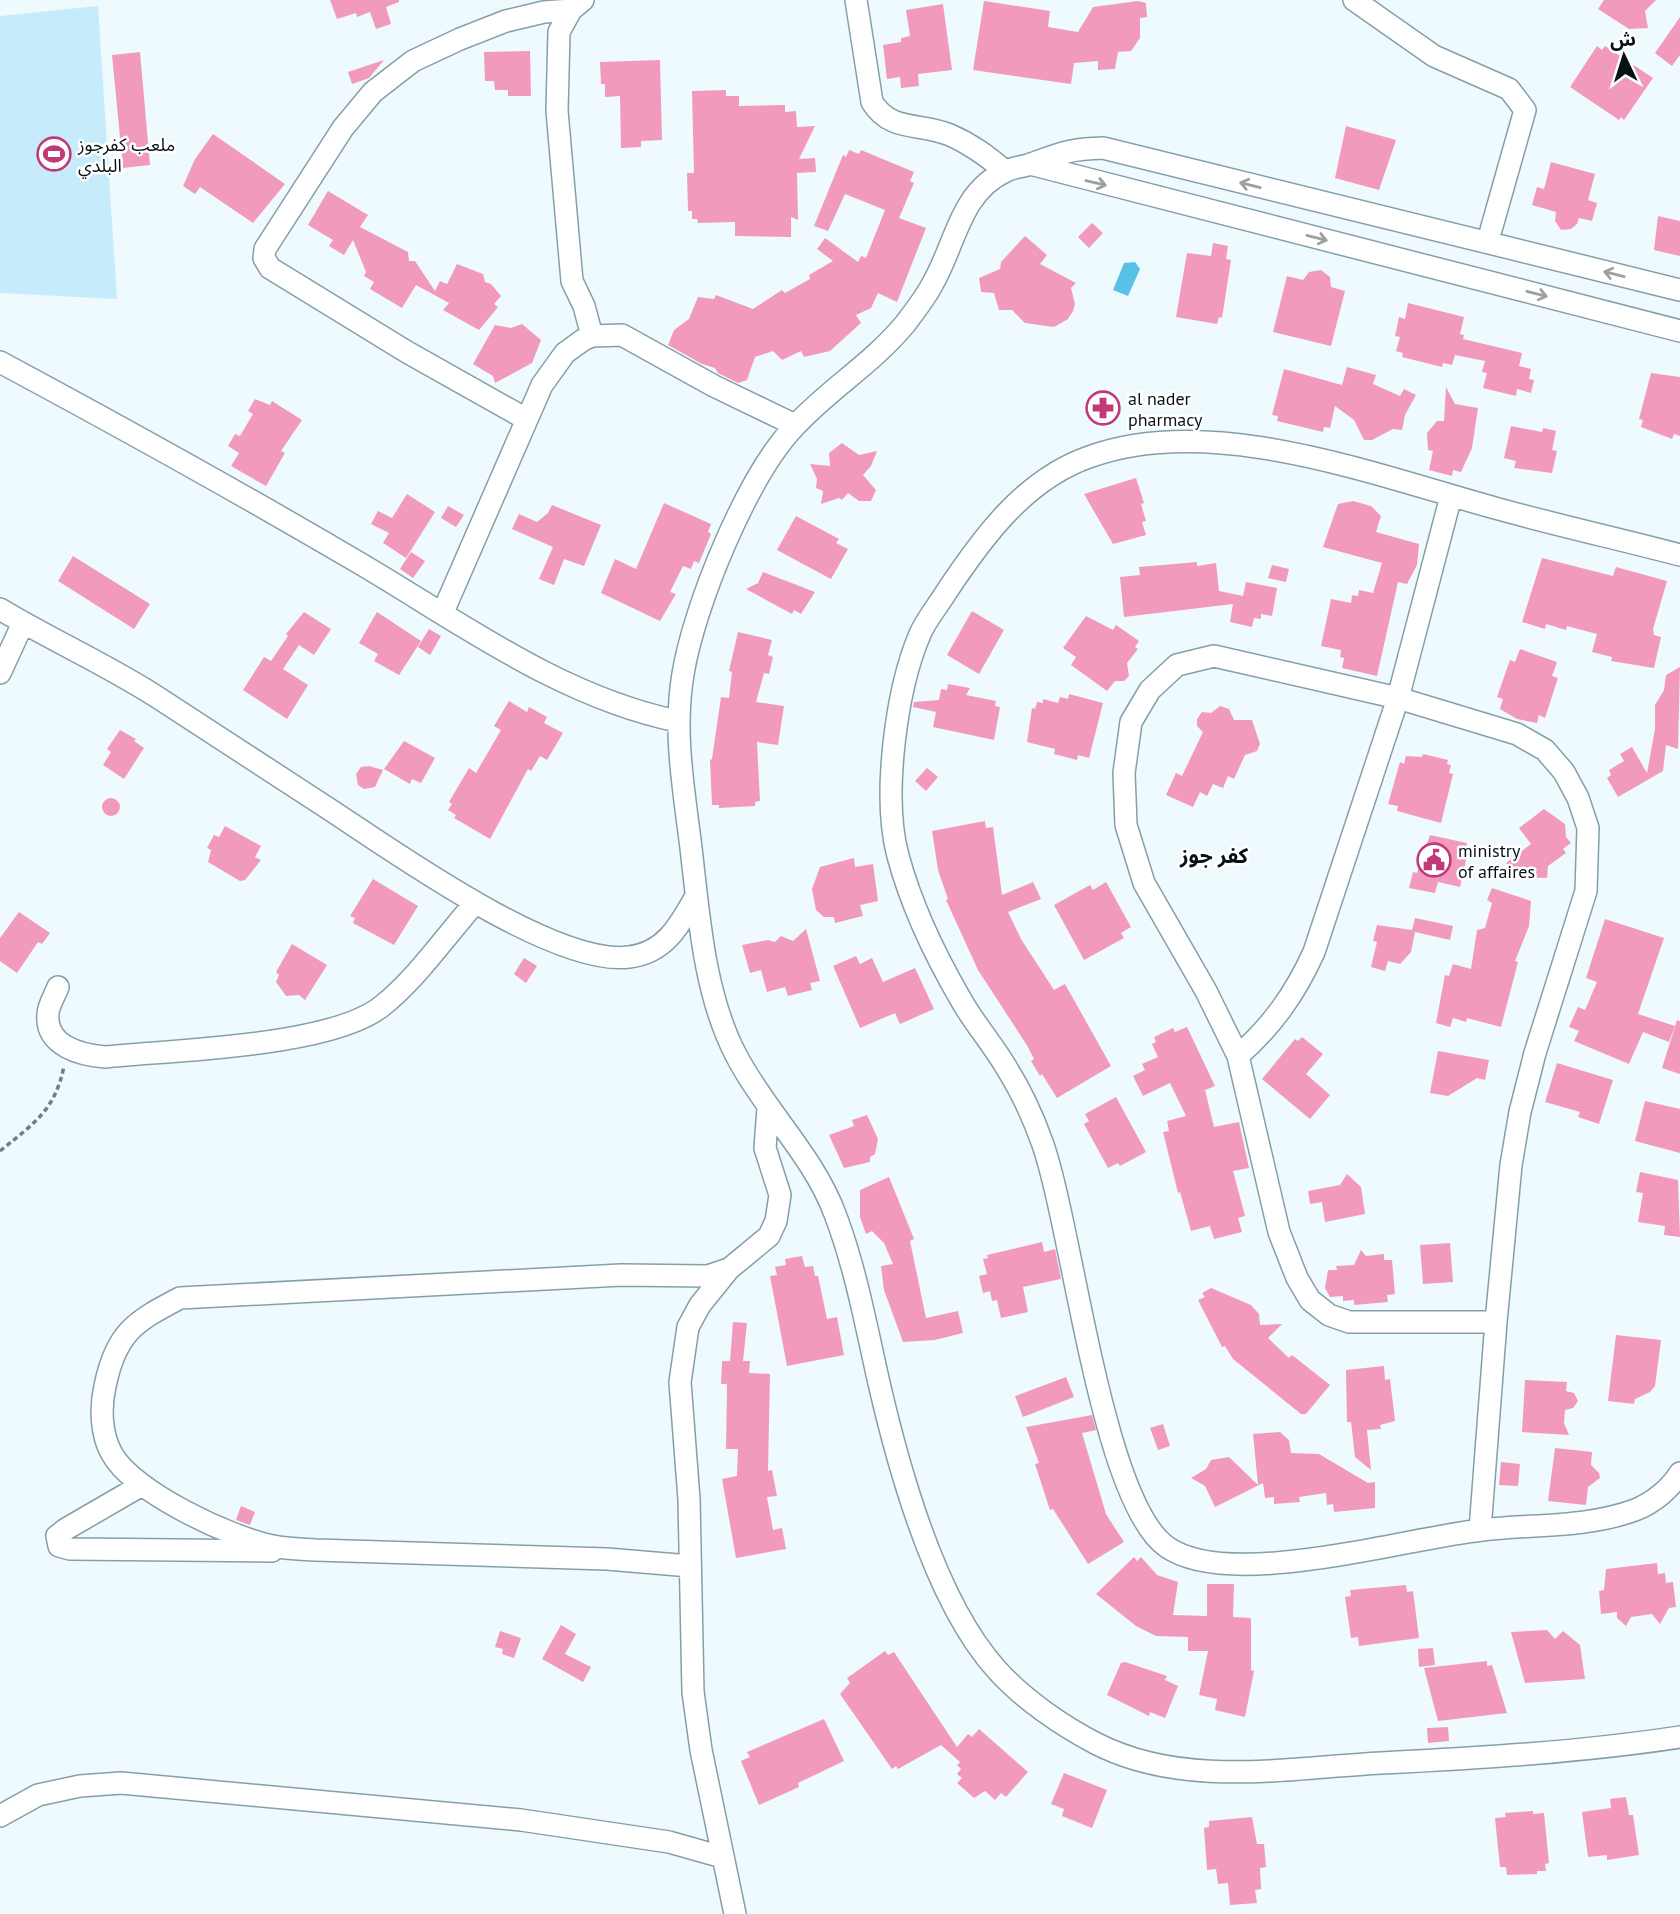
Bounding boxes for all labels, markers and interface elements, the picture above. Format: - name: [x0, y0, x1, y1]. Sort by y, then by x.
- north arrow: [1589, 21, 1659, 91]
- text: ش: [1609, 26, 1637, 52]
- place label: ملعب كفرجوز البلدي: [77, 133, 175, 179]
- sports icon: ملعب كفرجوز البلدي: [35, 135, 73, 173]
- one-way arrow: [1084, 177, 1107, 190]
- one-way arrow: [1239, 177, 1262, 191]
- one-way arrow: [1305, 232, 1328, 245]
- one-way arrow: [1603, 267, 1626, 280]
- one-way arrow: [1525, 288, 1548, 301]
- place label: al nader pharmacy: [1128, 387, 1203, 431]
- pharmacy icon: al nader pharmacy: [1084, 389, 1122, 427]
- place label: ministry of affaires: [1458, 839, 1535, 883]
- public building icon: ministry of affaires: [1415, 841, 1453, 879]
- district label: كفر جوز: [1179, 842, 1249, 869]

